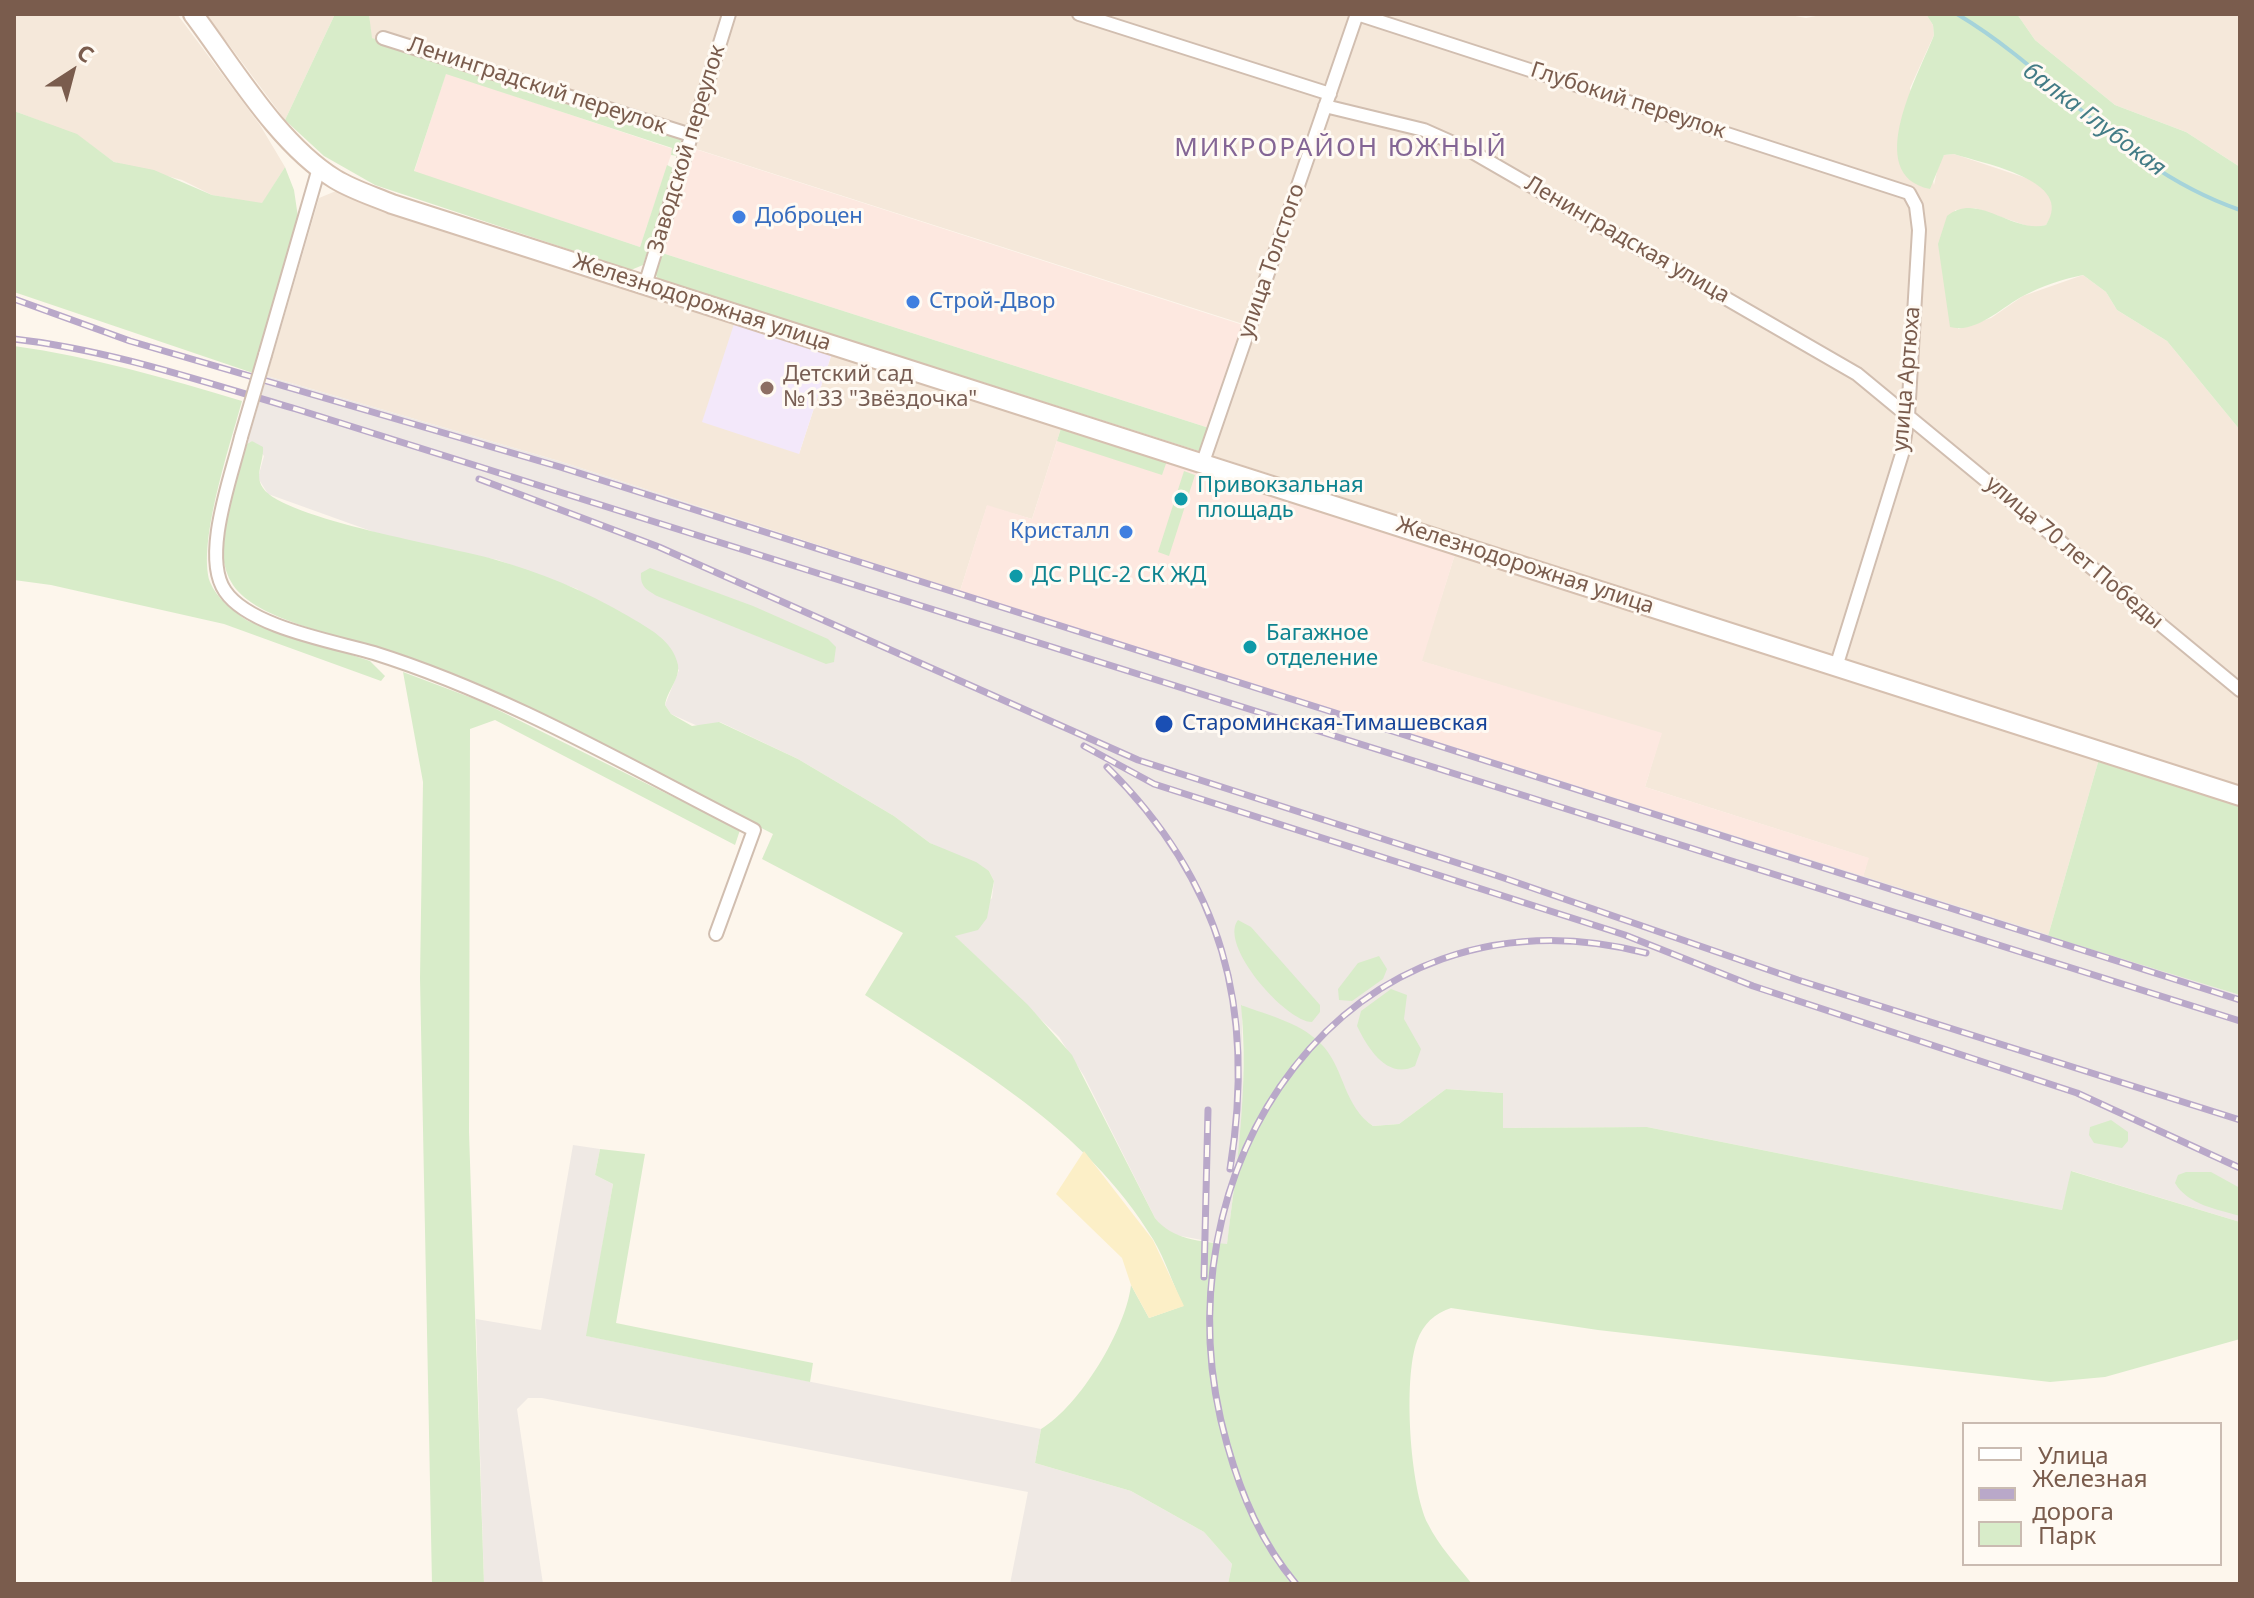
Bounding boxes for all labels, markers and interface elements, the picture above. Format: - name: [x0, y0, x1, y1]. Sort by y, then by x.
- north arrow: [32, 32, 112, 112]
- street label: Ленинградский переулок: [404, 32, 670, 140]
- text: С: [72, 36, 101, 69]
- street label: Заводской переулок: [643, 42, 731, 256]
- street label: Глубокий переулок: [1527, 57, 1729, 145]
- water label: балка Глубокая: [2017, 57, 2171, 183]
- district label: МИКРОРАЙОН ЮЖНЫЙ: [1174, 133, 1508, 165]
- street label: Ленинградская улица: [1520, 171, 1734, 309]
- street label: улица Толстого: [1233, 180, 1311, 342]
- place label: Доброцен: [755, 204, 863, 230]
- marker: Доброцен: [730, 208, 748, 226]
- street label: Железнодорожная улица: [570, 249, 834, 357]
- place label: Строй-Двор: [929, 289, 1055, 315]
- marker: Строй-Двор: [904, 293, 922, 311]
- street label: улица Артюха: [1888, 305, 1926, 453]
- place label: Детский сад №133 "Звёздочка": [783, 362, 977, 414]
- marker: Детский сад №133 "Звёздочка": [758, 379, 776, 397]
- street label: улица 70 лет Победы: [1980, 471, 2168, 635]
- place label: Привокзальная площадь: [1197, 473, 1364, 524]
- marker: Привокзальная площадь: [1172, 490, 1190, 508]
- street label: Железнодорожная улица: [1393, 512, 1657, 620]
- place label: Кристалл: [1010, 519, 1110, 545]
- marker: Кристалл: [1117, 523, 1135, 541]
- place label: ДС РЦС-2 СК ЖД: [1032, 563, 1206, 589]
- marker: ДС РЦС-2 СК ЖД: [1007, 567, 1025, 585]
- place label: Багажное отделение: [1266, 621, 1378, 672]
- marker: Багажное отделение: [1241, 638, 1259, 656]
- place label: Староминская-Тимашевская: [1182, 711, 1488, 737]
- marker: Староминская-Тимашевская: [1153, 713, 1175, 735]
- legend: [1962, 1422, 2222, 1566]
- text: Улица: [2038, 1438, 2109, 1471]
- text: Железная дорога: [2032, 1461, 2148, 1527]
- text: Парк: [2038, 1518, 2096, 1551]

